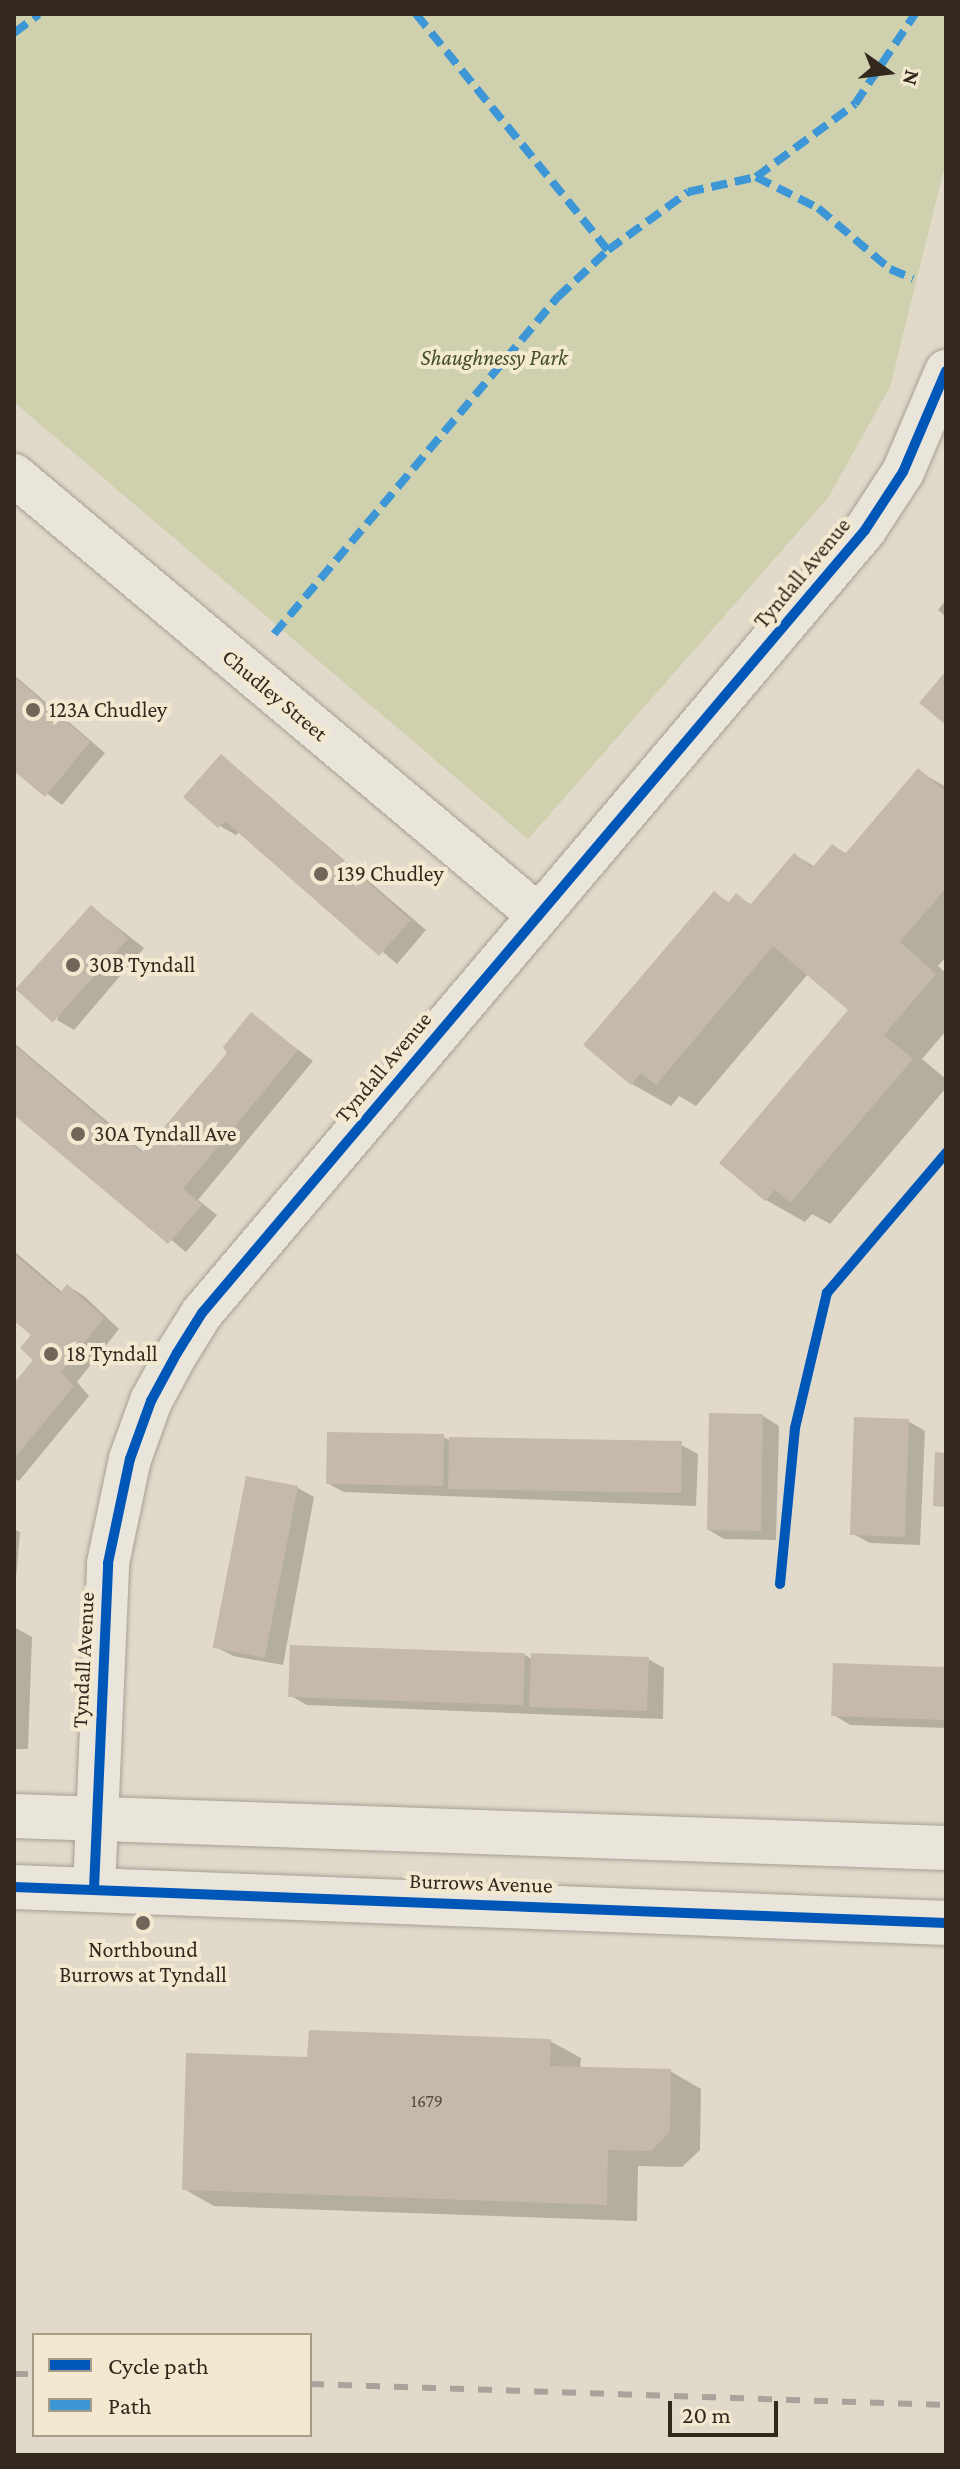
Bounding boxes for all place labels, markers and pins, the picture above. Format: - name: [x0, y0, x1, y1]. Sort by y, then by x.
- place label: 123A Chudley: [49, 697, 167, 723]
- marker: 123A Chudley: [24, 701, 42, 719]
- place label: 139 Chudley: [337, 861, 444, 887]
- marker: 139 Chudley: [312, 865, 330, 883]
- place label: 30B Tyndall: [89, 952, 195, 978]
- marker: 30B Tyndall: [64, 956, 82, 974]
- place label: 30A Tyndall Ave: [94, 1121, 236, 1147]
- marker: 30A Tyndall Ave: [69, 1125, 87, 1143]
- place label: 18 Tyndall: [67, 1341, 158, 1367]
- marker: 18 Tyndall: [42, 1345, 60, 1363]
- marker: Northbound Burrows at Tyndall: [134, 1914, 152, 1932]
- place label: Northbound Burrows at Tyndall: [59, 1936, 227, 1988]

